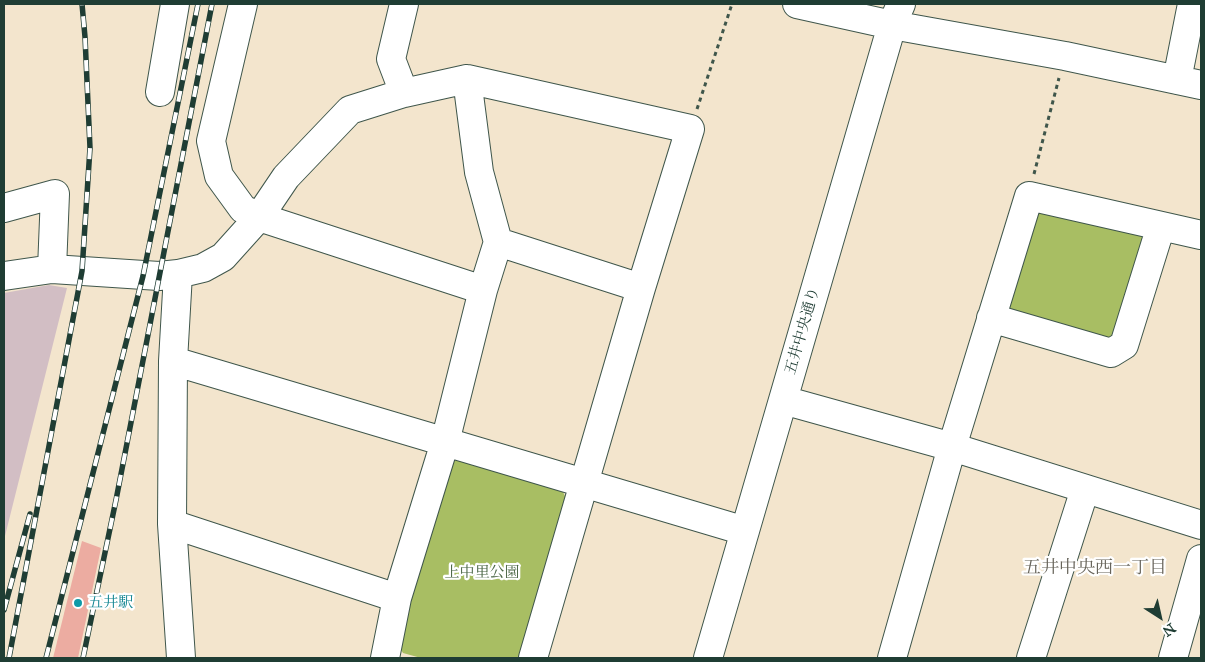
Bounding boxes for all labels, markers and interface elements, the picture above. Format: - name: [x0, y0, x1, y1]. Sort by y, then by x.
- street label: 五井中央通り: [782, 285, 824, 377]
- district label: 五井中央西一丁目: [1023, 558, 1167, 580]
- park label: 上中里公園: [445, 564, 519, 582]
- north arrow: [1135, 592, 1185, 642]
- place label: 五井駅: [88, 594, 133, 612]
- marker: 五井駅: [72, 597, 84, 609]
- text: N: [1159, 619, 1179, 640]

